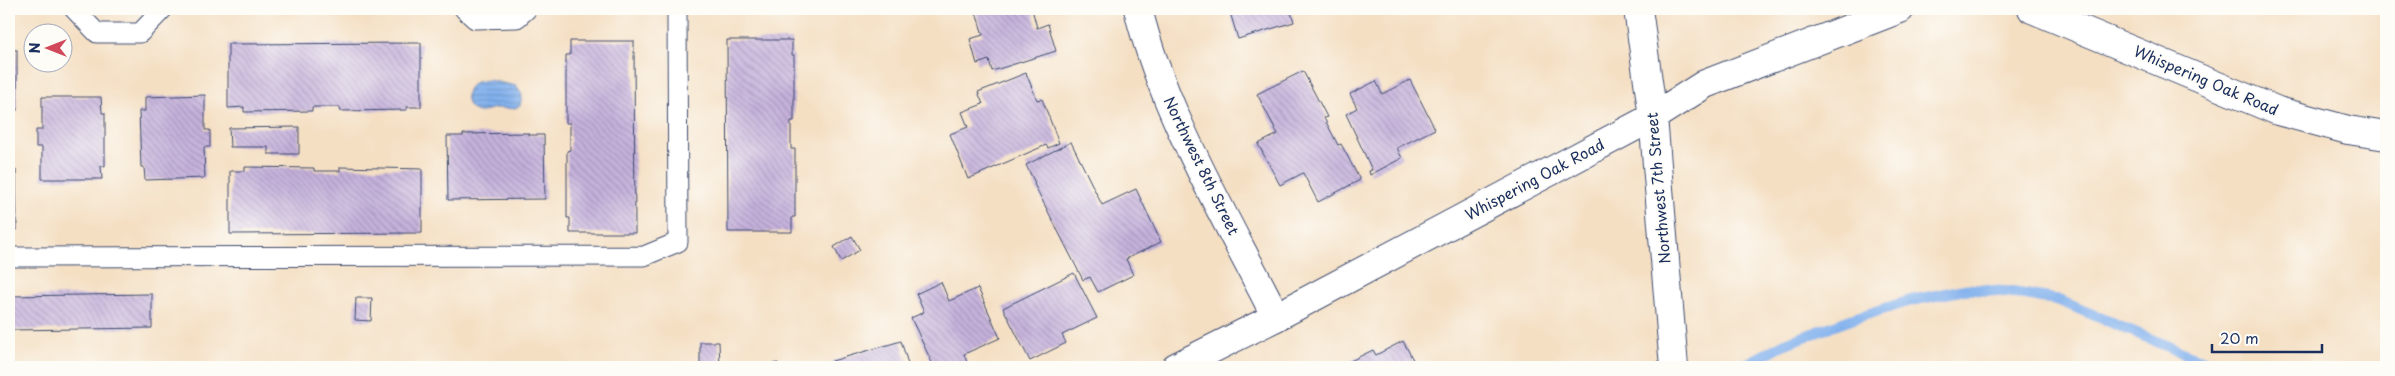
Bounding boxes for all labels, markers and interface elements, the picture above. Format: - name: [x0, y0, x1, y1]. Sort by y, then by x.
- north arrow: [22, 22, 72, 72]
- street label: Whispering Oak Road: [2131, 39, 2282, 121]
- text: N: [24, 42, 45, 54]
- street label: Northwest 8th Street: [1159, 92, 1246, 239]
- street label: Northwest 7th Street: [1639, 111, 1676, 265]
- street label: Whispering Oak Road: [1460, 132, 1608, 225]
- scale bar: [2212, 321, 2322, 353]
- text: 20 m: [2220, 326, 2259, 349]

